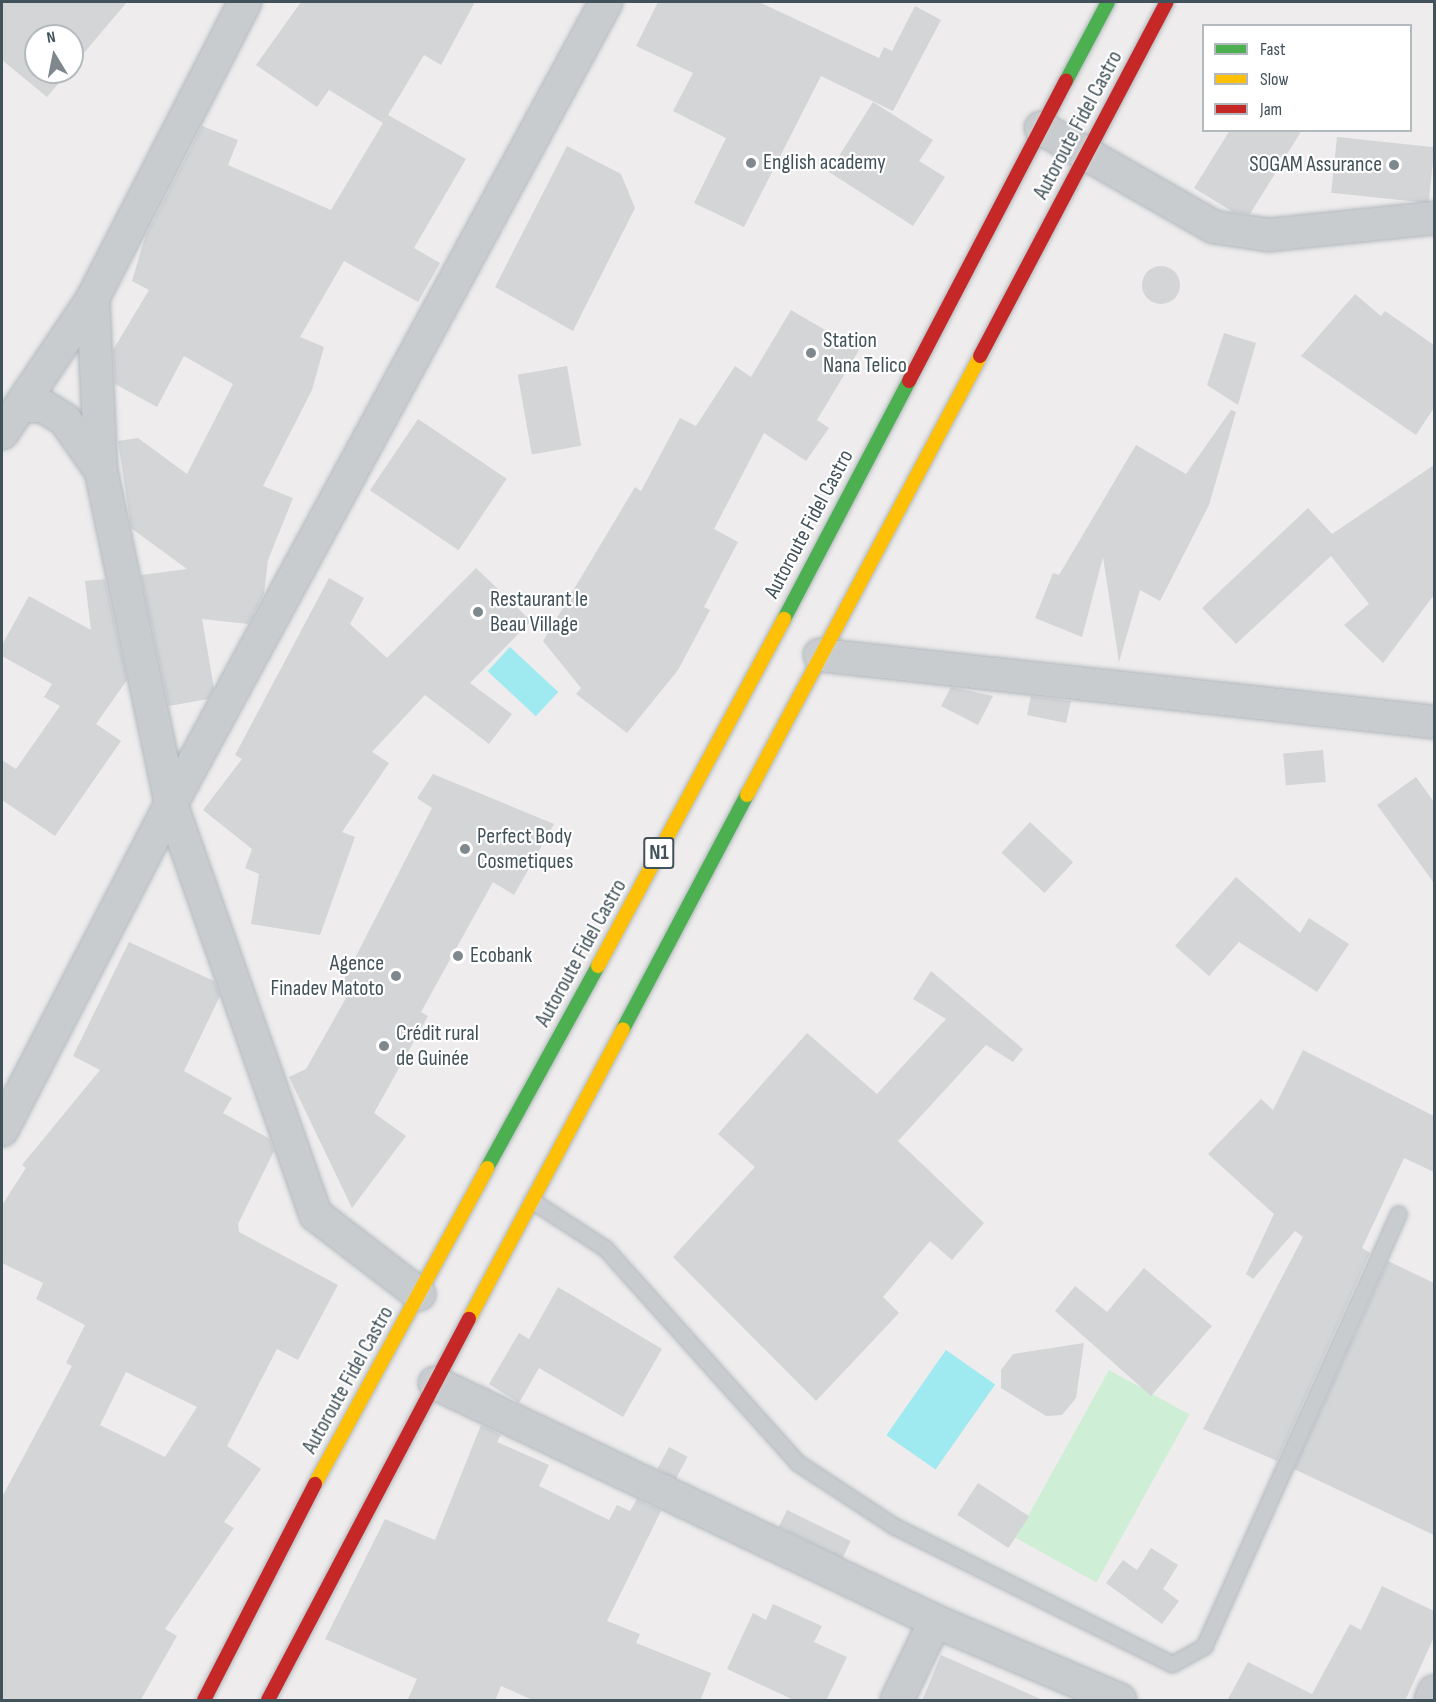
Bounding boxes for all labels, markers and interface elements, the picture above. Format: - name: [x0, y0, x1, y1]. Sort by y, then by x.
- north arrow: [24, 24, 84, 84]
- legend: [1202, 24, 1412, 132]
- text: N: [45, 28, 57, 48]
- text: Fast: [1260, 39, 1285, 60]
- street label: Autoroute Fidel Castro: [1028, 46, 1128, 204]
- text: Slow: [1260, 69, 1289, 90]
- text: Jam: [1260, 99, 1282, 120]
- place label: English academy: [763, 150, 886, 176]
- place label: SOGAM Assurance: [1249, 152, 1382, 178]
- marker: English academy: [744, 156, 758, 170]
- marker: SOGAM Assurance: [1387, 158, 1401, 172]
- place label: Station Nana Telico: [823, 327, 907, 378]
- marker: Station Nana Telico: [804, 346, 818, 360]
- street label: Autoroute Fidel Castro: [759, 445, 859, 603]
- place label: Restaurant le Beau Village: [490, 586, 588, 638]
- marker: Restaurant le Beau Village: [471, 605, 485, 619]
- place label: Perfect Body Cosmetiques: [477, 823, 573, 874]
- road number: N1: [642, 835, 676, 871]
- marker: Perfect Body Cosmetiques: [458, 842, 472, 856]
- street label: Autoroute Fidel Castro: [530, 875, 632, 1031]
- place label: Ecobank: [470, 943, 532, 969]
- marker: Ecobank: [451, 949, 465, 963]
- place label: Agence Finadev Matoto: [271, 950, 384, 1002]
- marker: Agence Finadev Matoto: [389, 969, 403, 983]
- place label: Crédit rural de Guinée: [396, 1020, 479, 1072]
- marker: Crédit rural de Guinée: [377, 1039, 391, 1053]
- street label: Autoroute Fidel Castro: [297, 1302, 399, 1458]

